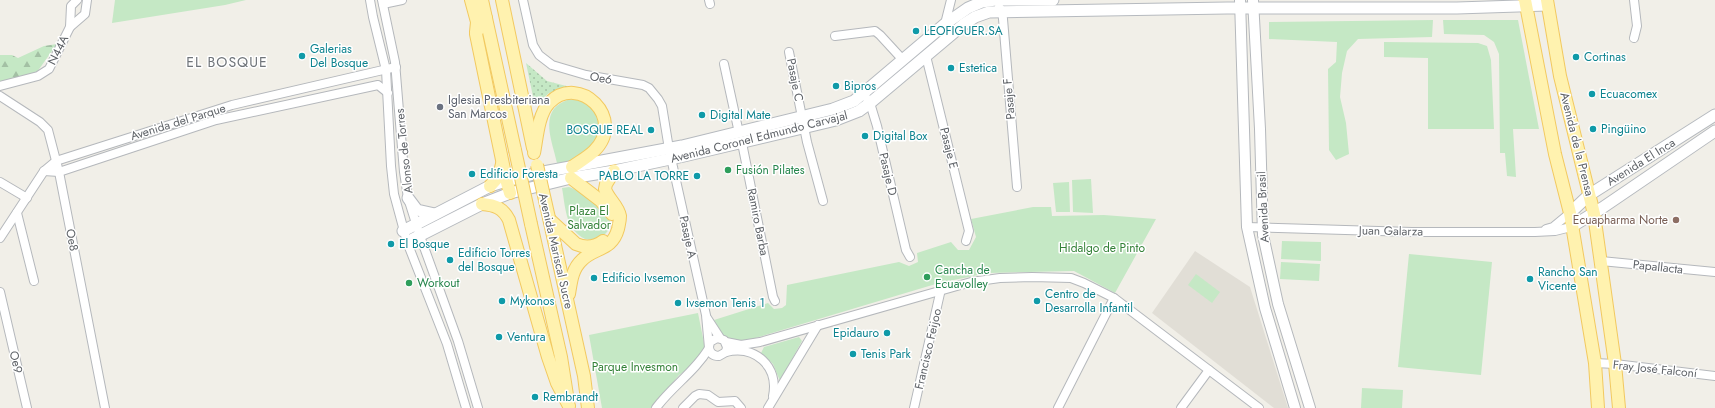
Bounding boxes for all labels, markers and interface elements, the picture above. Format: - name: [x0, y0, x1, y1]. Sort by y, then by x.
- place label: LEOFIGUER.SA: [924, 22, 1003, 40]
- marker: LEOFIGUER.SA: [911, 26, 921, 36]
- street label: N44A: [43, 32, 73, 68]
- place label: Galerias Del Bosque: [310, 40, 368, 72]
- place label: Cortinas: [1584, 48, 1626, 66]
- marker: Galerias Del Bosque: [297, 51, 307, 61]
- district label: EL BOSQUE: [186, 52, 268, 72]
- marker: Cortinas: [1571, 52, 1581, 62]
- street label: Pasaje C: [782, 57, 808, 103]
- place label: Estetica: [959, 59, 997, 77]
- marker: Estetica: [946, 63, 956, 73]
- street label: Oe6: [588, 67, 614, 89]
- place label: Bipros: [844, 77, 876, 95]
- street label: Pasaje F: [998, 78, 1020, 120]
- marker: Bipros: [831, 81, 841, 91]
- place label: Ecuacomex: [1600, 85, 1658, 103]
- marker: Ecuacomex: [1587, 89, 1597, 99]
- street label: Avenida de la Prensa: [1555, 90, 1599, 198]
- place label: Iglesia Presbiteriana San Marcos: [448, 91, 550, 123]
- street label: Avenida del Parque: [128, 99, 228, 145]
- marker: Iglesia Presbiteriana San Marcos: [435, 102, 445, 112]
- street label: Avenida Coronel Edmundo Carvajal: [669, 106, 849, 168]
- place label: Digital Mate: [710, 106, 771, 124]
- street label: Alonso de Torres: [391, 108, 417, 194]
- marker: Digital Mate: [697, 110, 707, 120]
- place label: Pingüino: [1601, 120, 1647, 138]
- place label: BOSQUE REAL: [566, 121, 644, 139]
- marker: Pingüino: [1588, 124, 1598, 134]
- marker: BOSQUE REAL: [646, 125, 656, 135]
- street label: Pasaje E: [935, 125, 963, 171]
- place label: Digital Box: [873, 127, 928, 145]
- marker: Digital Box: [860, 131, 870, 141]
- street label: Avenida El Inca: [1603, 134, 1679, 190]
- street label: Pasaje D: [874, 151, 902, 197]
- place label: Fusión Pilates: [736, 161, 805, 179]
- place label: Edificio Foresta: [480, 165, 558, 183]
- marker: Fusión Pilates: [723, 165, 733, 175]
- place label: PABLO LA TORRE: [599, 167, 689, 185]
- marker: Edificio Foresta: [467, 169, 477, 179]
- marker: PABLO LA TORRE: [692, 171, 702, 181]
- street label: Avenida Brasil: [1252, 171, 1274, 243]
- street label: Ramiro Barba: [743, 187, 773, 257]
- street label: Avenida Mariscal Sucre: [534, 191, 578, 311]
- park label: Plaza El Salvador: [567, 202, 612, 234]
- place label: Ecuapharma Norte: [1573, 211, 1668, 229]
- street label: Pasaje A: [675, 214, 701, 260]
- marker: Ecuapharma Norte: [1671, 215, 1681, 225]
- street label: Juan Galarza: [1357, 221, 1423, 241]
- street label: Oe8: [61, 227, 83, 253]
- place label: El Bosque: [399, 235, 449, 253]
- marker: El Bosque: [386, 239, 396, 249]
- park label: Hidalgo de Pinto: [1059, 239, 1145, 257]
- place label: Edificio Torres del Bosque: [458, 244, 530, 276]
- marker: Edificio Torres del Bosque: [445, 255, 455, 265]
- street label: Papallacta: [1632, 255, 1684, 279]
- place label: Cancha de Ecuavolley: [935, 261, 990, 293]
- place label: Rancho San Vicente: [1538, 263, 1598, 295]
- place label: Edificio Ivsemon: [602, 269, 686, 287]
- marker: Cancha de Ecuavolley: [922, 272, 932, 282]
- marker: Edificio Ivsemon: [589, 273, 599, 283]
- place label: Workout: [417, 274, 460, 292]
- marker: Rancho San Vicente: [1525, 274, 1535, 284]
- marker: Workout: [404, 278, 414, 288]
- place label: Centro de Desarrolla Infantil: [1045, 285, 1133, 317]
- place label: Mykonos: [510, 292, 555, 310]
- place label: Ivsemon Tenis 1: [686, 294, 765, 312]
- marker: Mykonos: [497, 296, 507, 306]
- marker: Centro de Desarrolla Infantil: [1032, 296, 1042, 306]
- marker: Ivsemon Tenis 1: [673, 298, 683, 308]
- street label: Francisco Feijoo: [910, 306, 946, 391]
- place label: Epidauro: [833, 324, 879, 342]
- place label: Ventura: [507, 328, 546, 346]
- marker: Epidauro: [882, 328, 892, 338]
- marker: Ventura: [494, 332, 504, 342]
- place label: Tenis Park: [861, 345, 912, 363]
- street label: Oe9: [5, 349, 27, 375]
- marker: Tenis Park: [848, 349, 858, 359]
- street label: Fray José Falconí: [1612, 356, 1699, 382]
- park label: Parque Invesmon: [592, 358, 678, 376]
- place label: Rembrandt: [543, 388, 598, 406]
- marker: Rembrandt: [530, 392, 540, 402]

